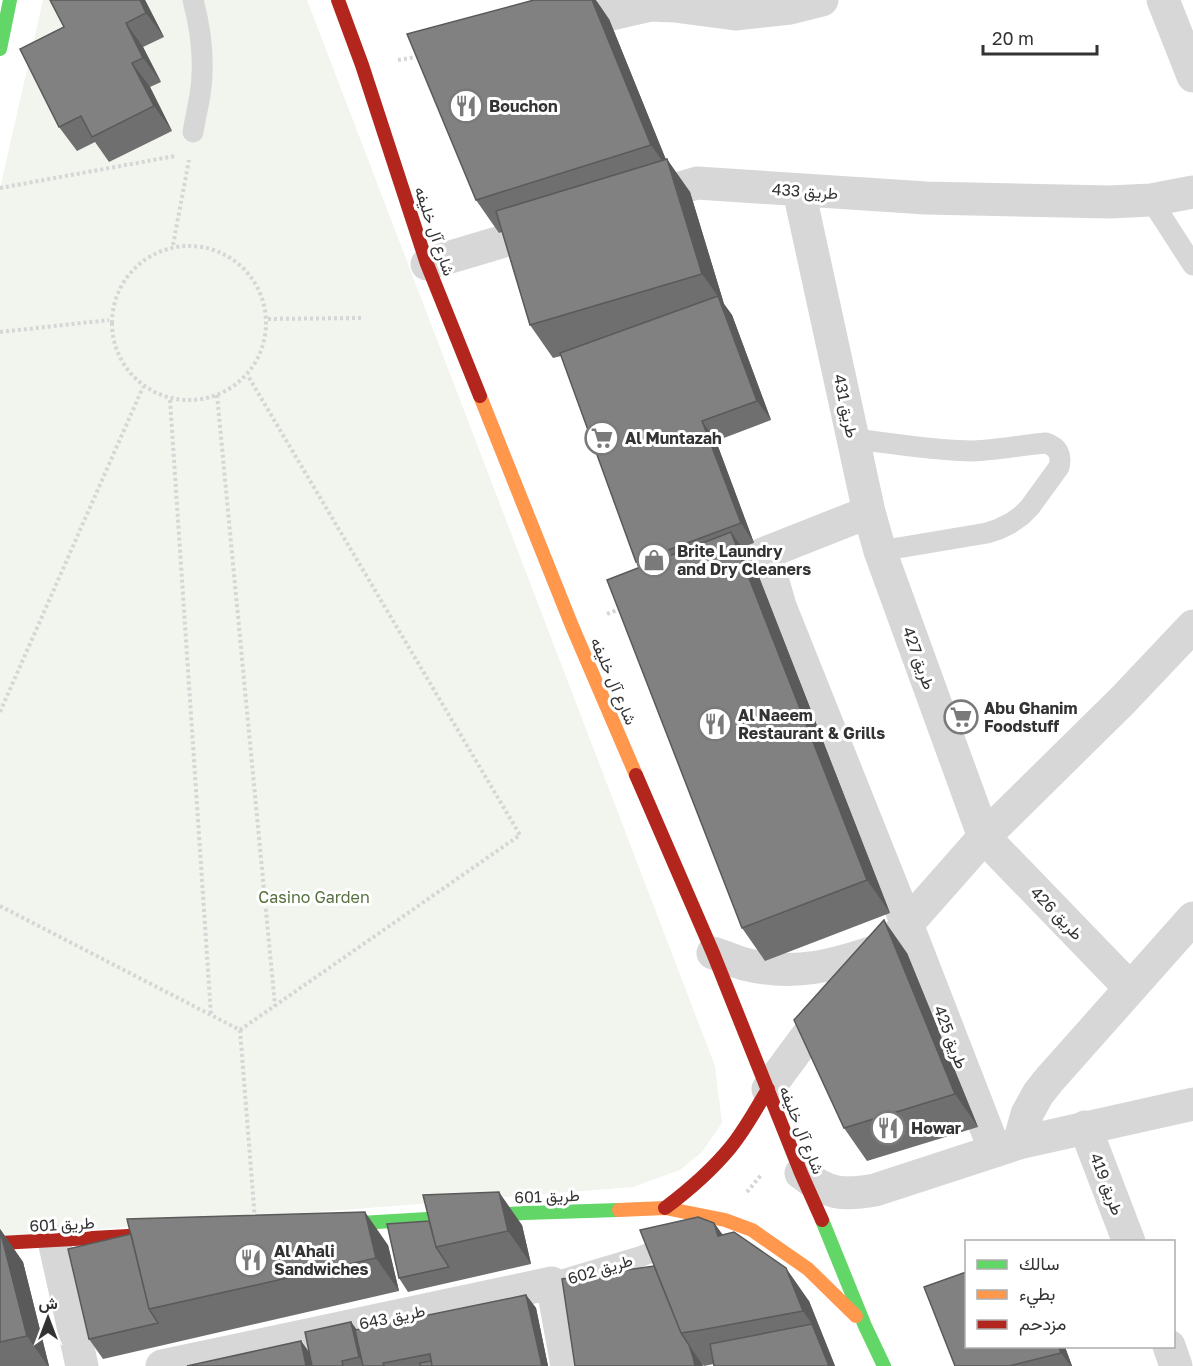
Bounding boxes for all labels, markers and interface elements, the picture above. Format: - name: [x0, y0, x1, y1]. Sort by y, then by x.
- scale bar: [983, 18, 1097, 56]
- text: 20 m: [992, 27, 1034, 49]
- restaurant icon: Bouchon: [448, 88, 484, 124]
- place label: Bouchon: [489, 96, 558, 116]
- street label: طريق 433: [771, 179, 839, 204]
- street label: شارع آل خليفه: [409, 184, 460, 279]
- street label: طريق 431: [829, 372, 863, 440]
- supermarket icon: Al Muntazah: [584, 420, 620, 456]
- place label: Al Muntazah: [625, 428, 722, 448]
- place label: Brite Laundry and Dry Cleaners: [677, 541, 811, 579]
- shop icon: Brite Laundry and Dry Cleaners: [636, 542, 672, 578]
- street label: طريق 427: [897, 624, 940, 693]
- street label: شارع آل خليفه: [585, 634, 641, 729]
- place label: Abu Ghanim Foodstuff: [984, 698, 1078, 736]
- supermarket icon: Abu Ghanim Foodstuff: [943, 699, 979, 735]
- place label: Al Naeem Restaurant & Grills: [738, 705, 885, 743]
- restaurant icon: Al Naeem Restaurant & Grills: [697, 706, 733, 742]
- street label: طريق 426: [1026, 882, 1087, 945]
- park label: Casino Garden: [258, 887, 370, 907]
- street label: طريق 425: [929, 1002, 972, 1072]
- street label: شارع آل خليفه: [773, 1083, 829, 1178]
- restaurant icon: Howar: [870, 1110, 906, 1146]
- place label: Howar: [911, 1118, 961, 1138]
- street label: طريق 419: [1085, 1150, 1128, 1218]
- street label: طريق 601: [514, 1185, 580, 1208]
- street label: طريق 601: [29, 1212, 95, 1237]
- legend: [965, 1240, 1175, 1348]
- place label: Al Ahali Sandwiches: [274, 1241, 369, 1279]
- restaurant icon: Al Ahali Sandwiches: [233, 1242, 269, 1278]
- street label: طريق 602: [565, 1250, 635, 1289]
- text: سالك: [1019, 1252, 1059, 1274]
- text: بطيء: [1019, 1282, 1055, 1309]
- north arrow: [18, 1288, 78, 1348]
- text: ش: [38, 1293, 58, 1313]
- street label: طريق 643: [357, 1300, 427, 1335]
- text: مزدحم: [1019, 1312, 1066, 1336]

